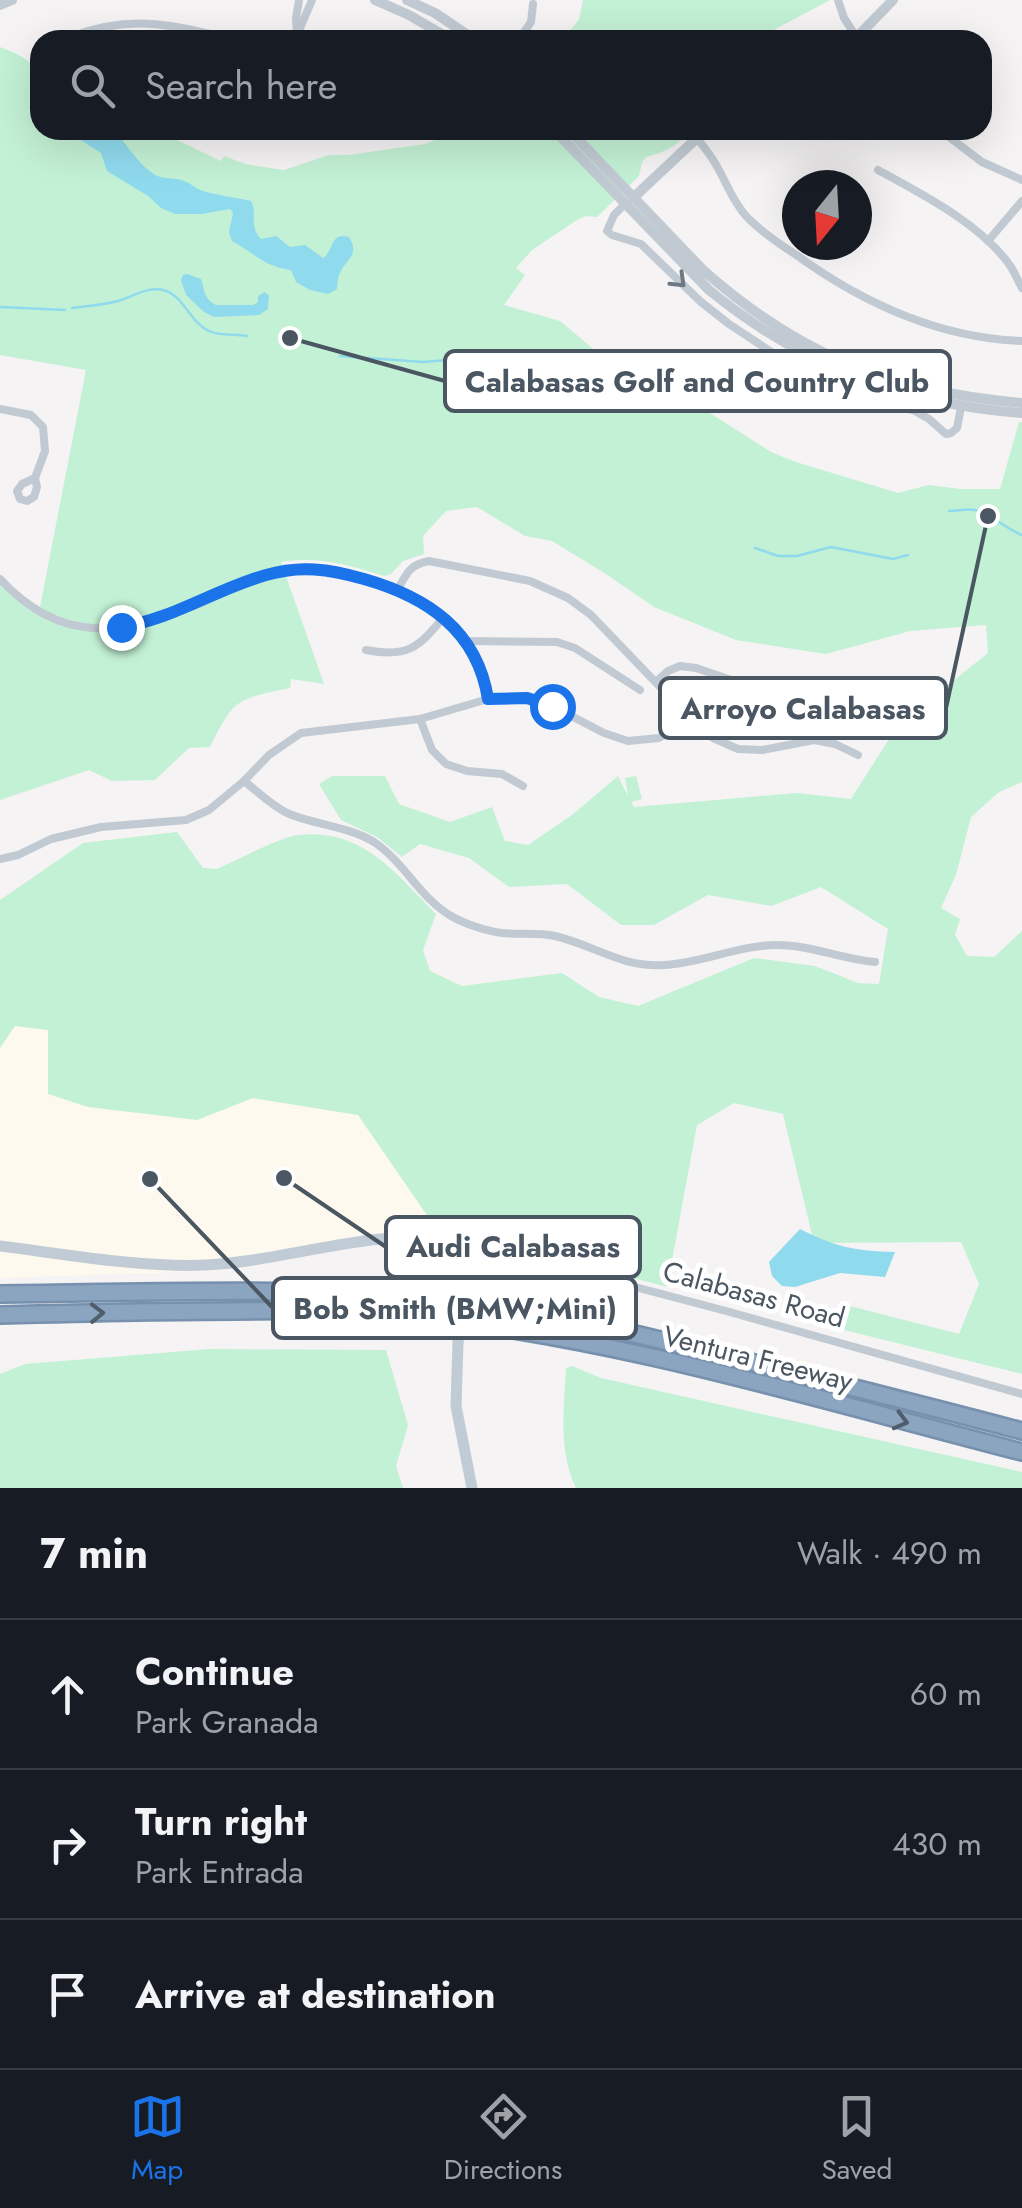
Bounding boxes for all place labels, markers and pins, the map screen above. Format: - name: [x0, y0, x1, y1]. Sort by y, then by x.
- callout: Calabasas Golf and Country Club: [445, 351, 950, 411]
- callout: Arroyo Calabasas: [660, 678, 946, 738]
- callout: Audi Calabasas: [386, 1217, 640, 1277]
- callout: Bob Smith (BMW;Mini): [273, 1278, 636, 1338]

